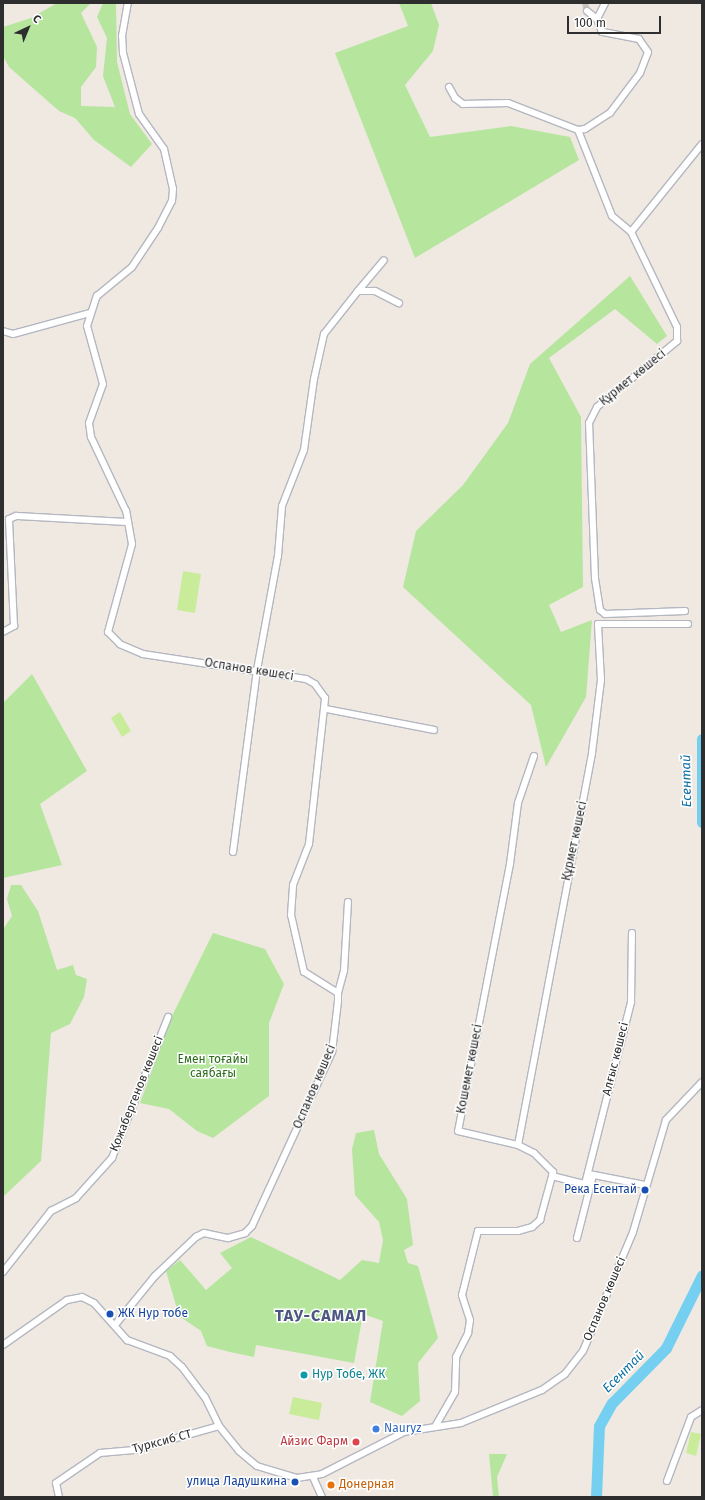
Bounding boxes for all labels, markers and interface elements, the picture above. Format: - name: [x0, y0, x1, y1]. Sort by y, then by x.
- north arrow: [8, 8, 48, 48]
- scale bar: [569, 8, 663, 34]
- text: С: [30, 12, 43, 26]
- text: 100 m: [574, 16, 606, 30]
- street label: Құрмет көшесі: [597, 347, 669, 409]
- street label: Оспанов көшесі: [203, 656, 295, 684]
- water label: Есентай: [679, 754, 695, 808]
- street label: Құрмет көшесі: [560, 800, 590, 882]
- street label: Алғыс көшесі: [600, 1021, 632, 1097]
- street label: Кошемет көшесі: [454, 1023, 486, 1115]
- street label: Қожабергенов көшесі: [107, 1034, 167, 1154]
- street label: Оспанов көшесі: [291, 1043, 339, 1131]
- park label: Емен тоғайы саябағы: [178, 1053, 248, 1081]
- place label: Река Есентай: [564, 1183, 637, 1197]
- marker: Река Есентай: [640, 1185, 650, 1195]
- street label: Оспанов көшесі: [581, 1255, 629, 1343]
- district label: ТАУ-САМАЛ: [275, 1306, 367, 1326]
- place label: ЖК Нур тобе: [118, 1307, 188, 1321]
- marker: ЖК Нур тобе: [105, 1309, 115, 1319]
- water label: Есентай: [600, 1348, 648, 1396]
- place label: Нур Тобе, ЖК: [312, 1368, 385, 1382]
- marker: Нур Тобе, ЖК: [299, 1370, 309, 1380]
- place label: Nauryz: [384, 1422, 421, 1436]
- marker: Nauryz: [371, 1424, 381, 1434]
- street label: Турксиб СТ: [131, 1427, 193, 1457]
- place label: Айзис Фарм: [280, 1435, 348, 1449]
- marker: Айзис Фарм: [351, 1437, 361, 1447]
- place label: улица Ладушкина: [187, 1475, 287, 1489]
- marker: улица Ладушкина: [290, 1477, 300, 1487]
- place label: Донерная: [339, 1478, 394, 1492]
- marker: Донерная: [326, 1480, 336, 1490]

